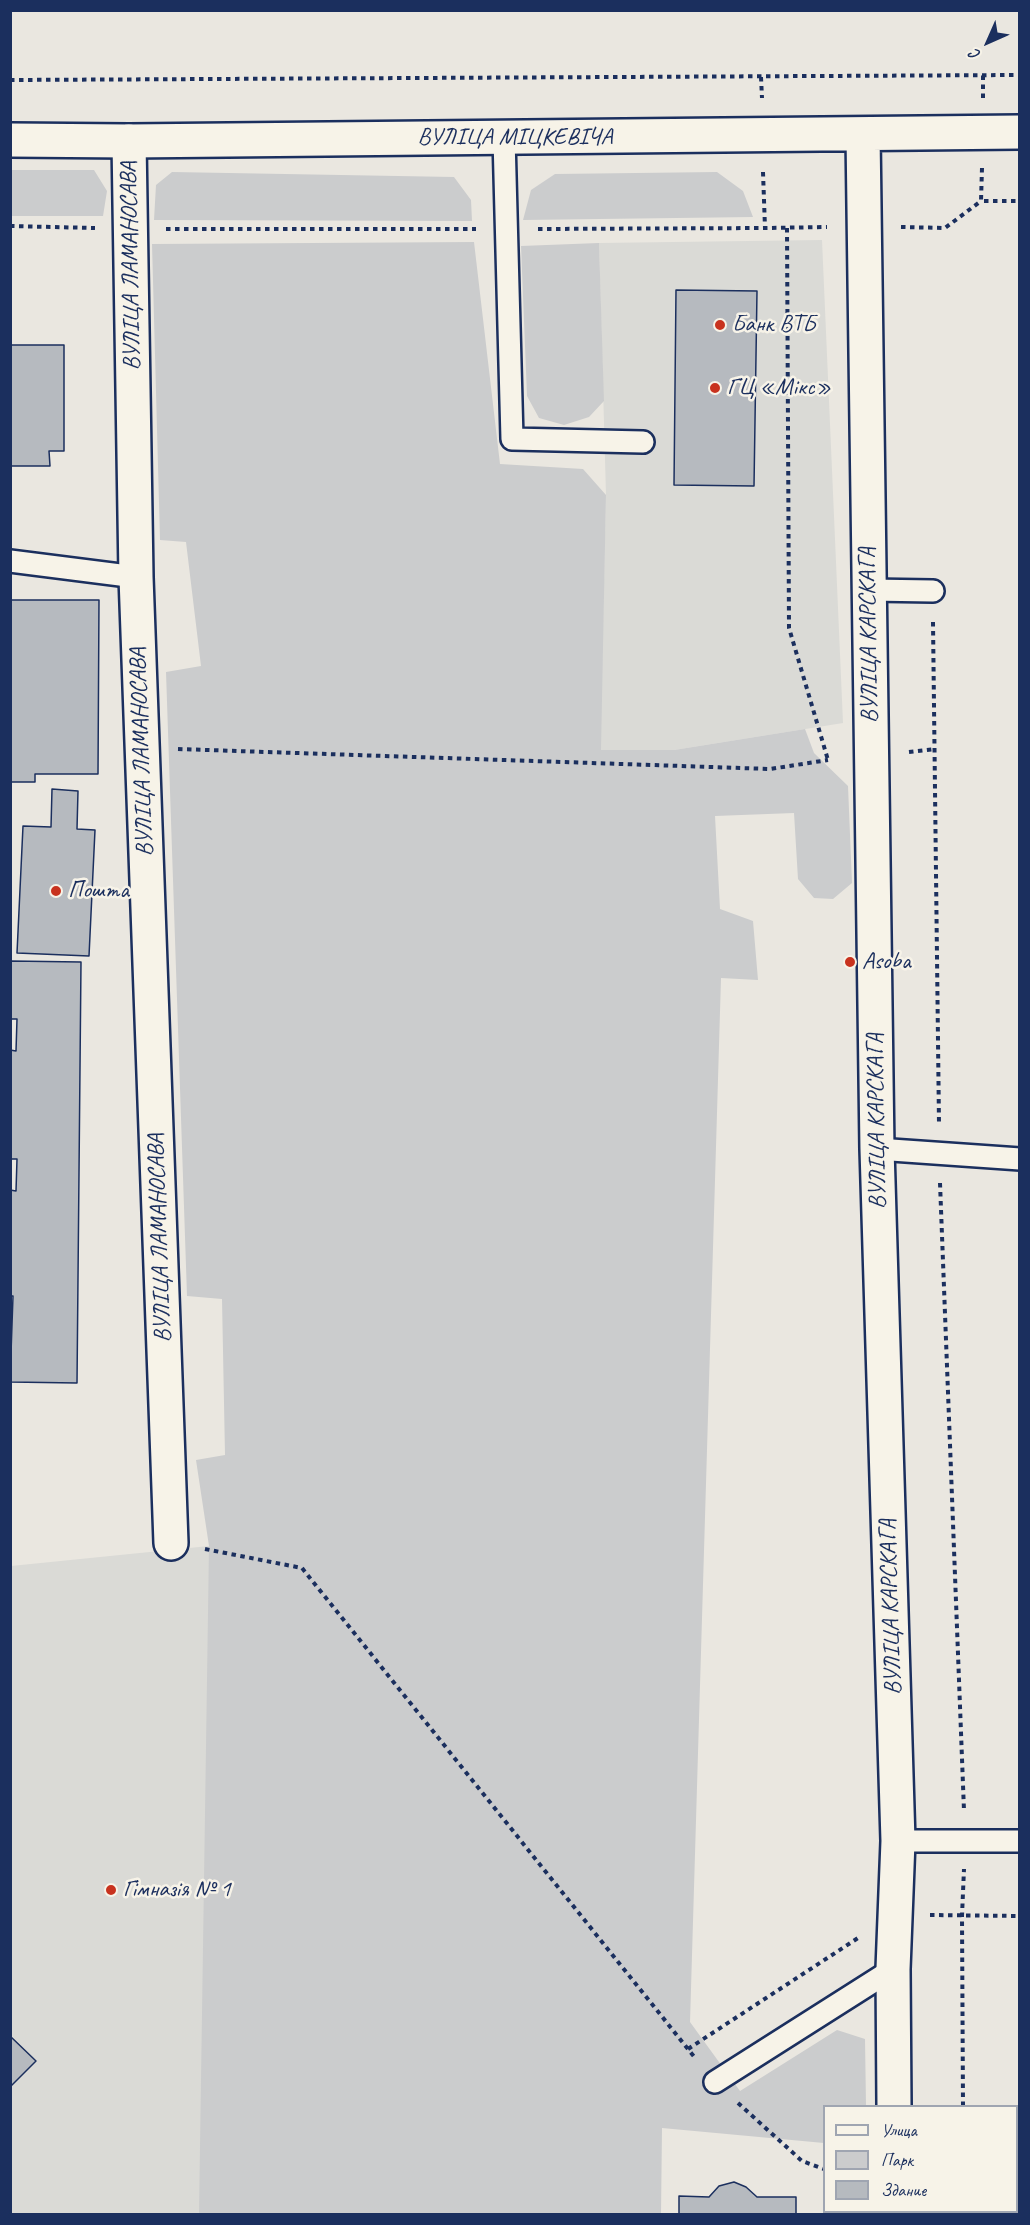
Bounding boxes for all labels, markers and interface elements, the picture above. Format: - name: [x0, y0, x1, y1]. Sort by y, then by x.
- north arrow: [958, 12, 1018, 72]
- text: С: [965, 45, 985, 65]
- street label: ВУЛІЦА МІЦКЕВІЧА: [418, 124, 612, 152]
- street label: ВУЛІЦА ЛАМАНОСАВА: [115, 161, 147, 371]
- place label: Банк ВТБ: [732, 311, 815, 339]
- marker: Банк ВТБ: [713, 318, 727, 332]
- place label: ГЦ «Мікс»: [727, 374, 831, 402]
- marker: ГЦ «Мікс»: [708, 381, 722, 395]
- street label: ВУЛІЦА КАРСКАГА: [853, 547, 885, 723]
- street label: ВУЛІЦА ЛАМАНОСАВА: [124, 647, 160, 857]
- place label: Пошта: [68, 877, 129, 905]
- marker: Пошта: [49, 884, 63, 898]
- place label: Asoba: [862, 948, 911, 976]
- marker: Asoba: [843, 955, 857, 969]
- street label: ВУЛІЦА КАРСКАГА: [861, 1033, 893, 1209]
- street label: ВУЛІЦА ЛАМАНОСАВА: [142, 1133, 178, 1343]
- street label: ВУЛІЦА КАРСКАГА: [874, 1519, 908, 1695]
- place label: Гімназія № 1: [123, 1876, 231, 1904]
- marker: Гімназія № 1: [104, 1883, 118, 1897]
- legend: [823, 2105, 1018, 2213]
- text: Улица: [881, 2119, 917, 2141]
- text: Парк: [881, 2149, 913, 2171]
- text: Здание: [881, 2179, 926, 2201]

